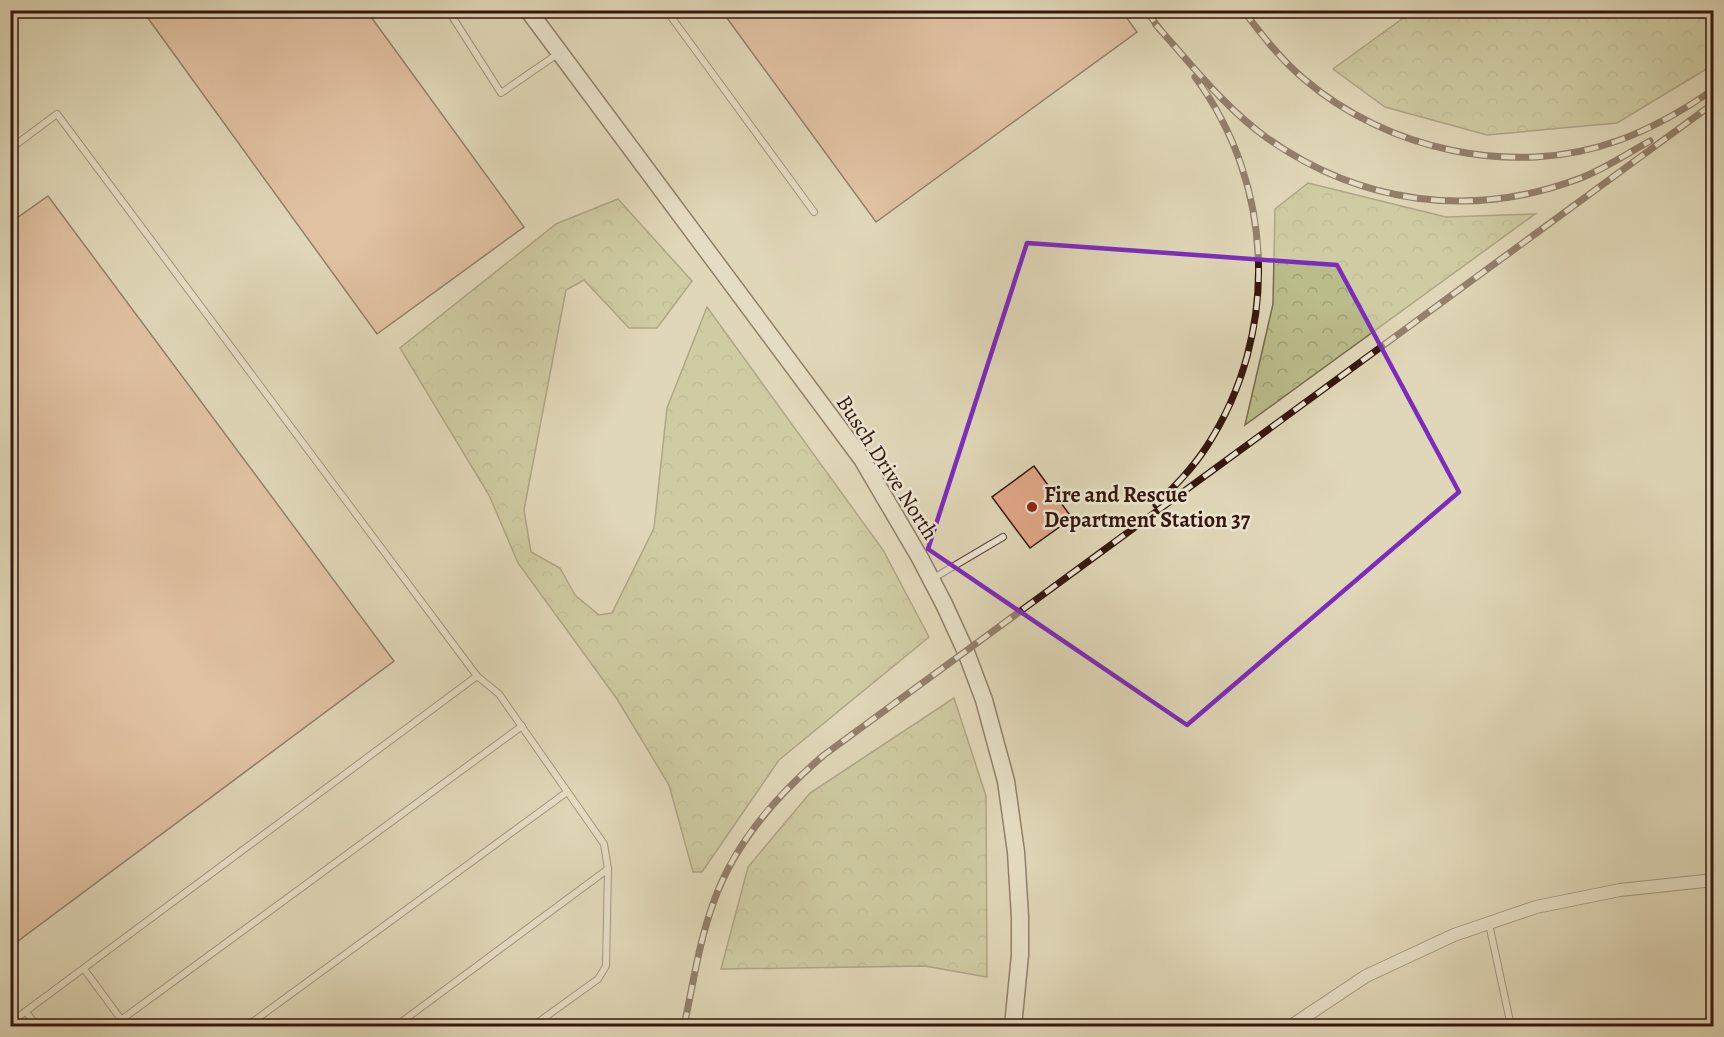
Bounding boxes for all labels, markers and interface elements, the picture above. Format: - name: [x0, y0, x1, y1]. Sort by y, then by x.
- street label: Busch Drive North: [829, 389, 945, 546]
- place label: Fire and Rescue Department Station 37: [1044, 480, 1251, 535]
- marker: Fire and Rescue Department Station 37: [1025, 500, 1039, 514]

